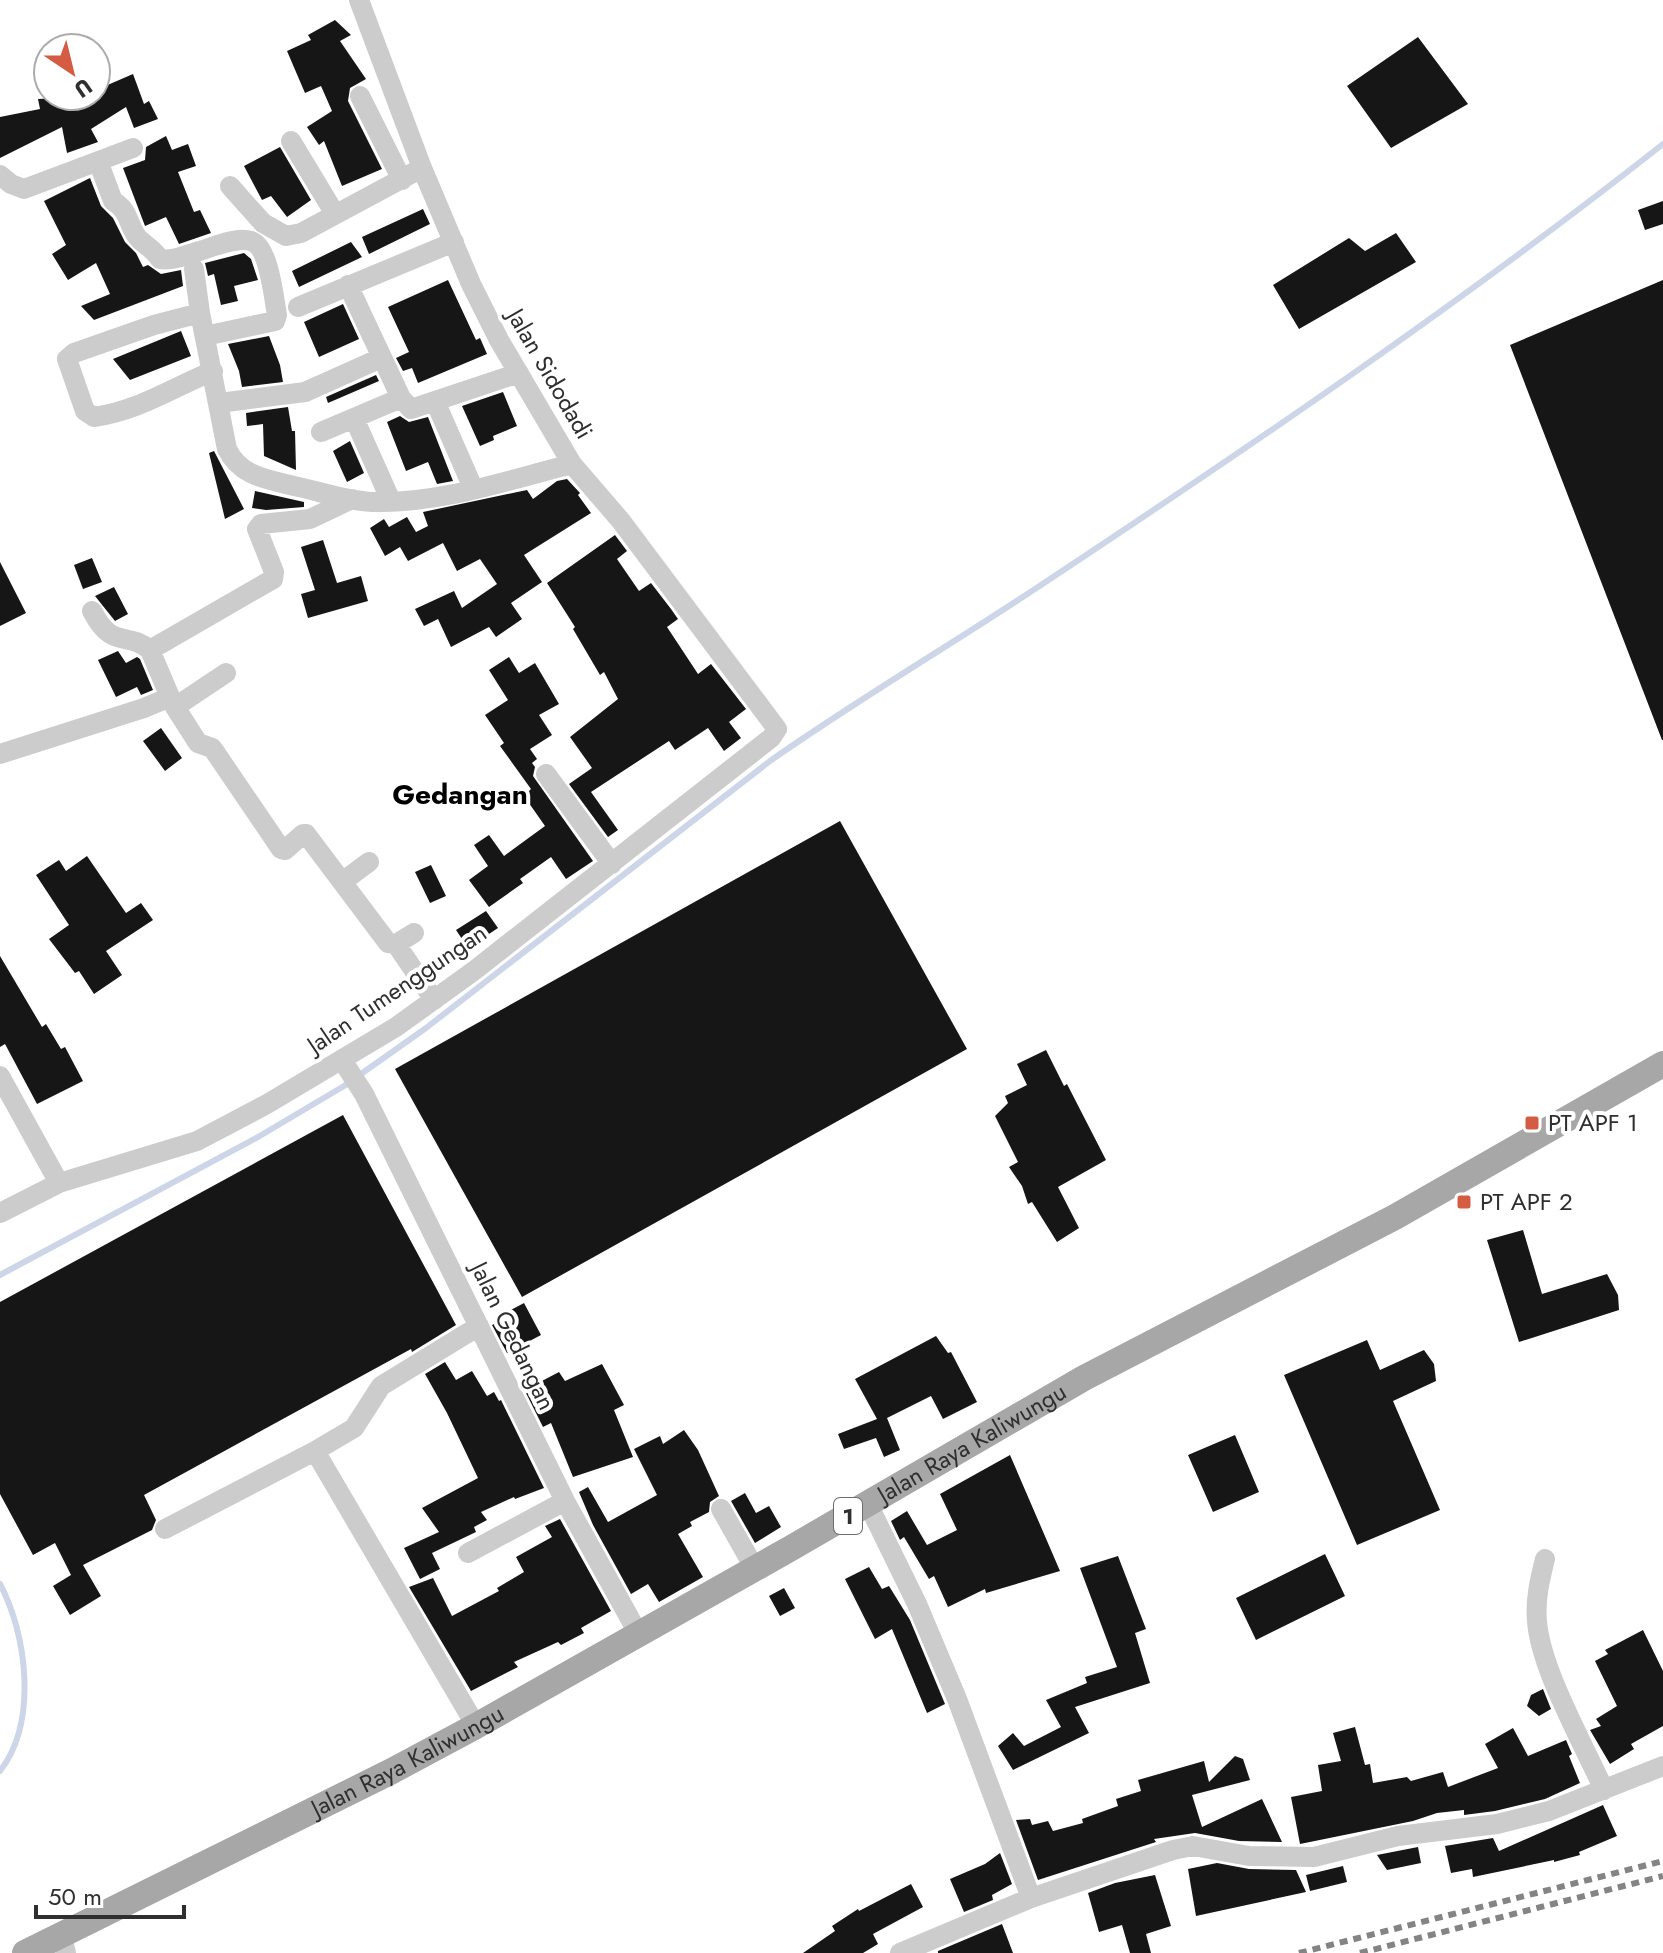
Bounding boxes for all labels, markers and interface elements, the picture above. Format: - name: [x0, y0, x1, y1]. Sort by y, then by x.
- north arrow: [32, 32, 112, 112]
- text: U: [68, 71, 99, 106]
- street label: Jalan Sidodadi: [497, 299, 602, 446]
- district label: Gedangan: [392, 774, 528, 815]
- street label: Jalan Tumenggungan: [297, 915, 494, 1064]
- place label: PT APF 1: [1548, 1105, 1638, 1140]
- marker: PT APF 1: [1523, 1114, 1541, 1132]
- place label: PT APF 2: [1480, 1184, 1573, 1219]
- marker: PT APF 2: [1455, 1193, 1473, 1211]
- street label: Jalan Gedangan: [461, 1253, 564, 1416]
- street label: Jalan Raya Kaliwungu: [868, 1374, 1073, 1513]
- road number: 1: [834, 1498, 862, 1534]
- street label: Jalan Raya Kaliwungu: [302, 1696, 510, 1827]
- scale bar: [36, 1869, 184, 1919]
- text: 50 m: [48, 1879, 102, 1914]

